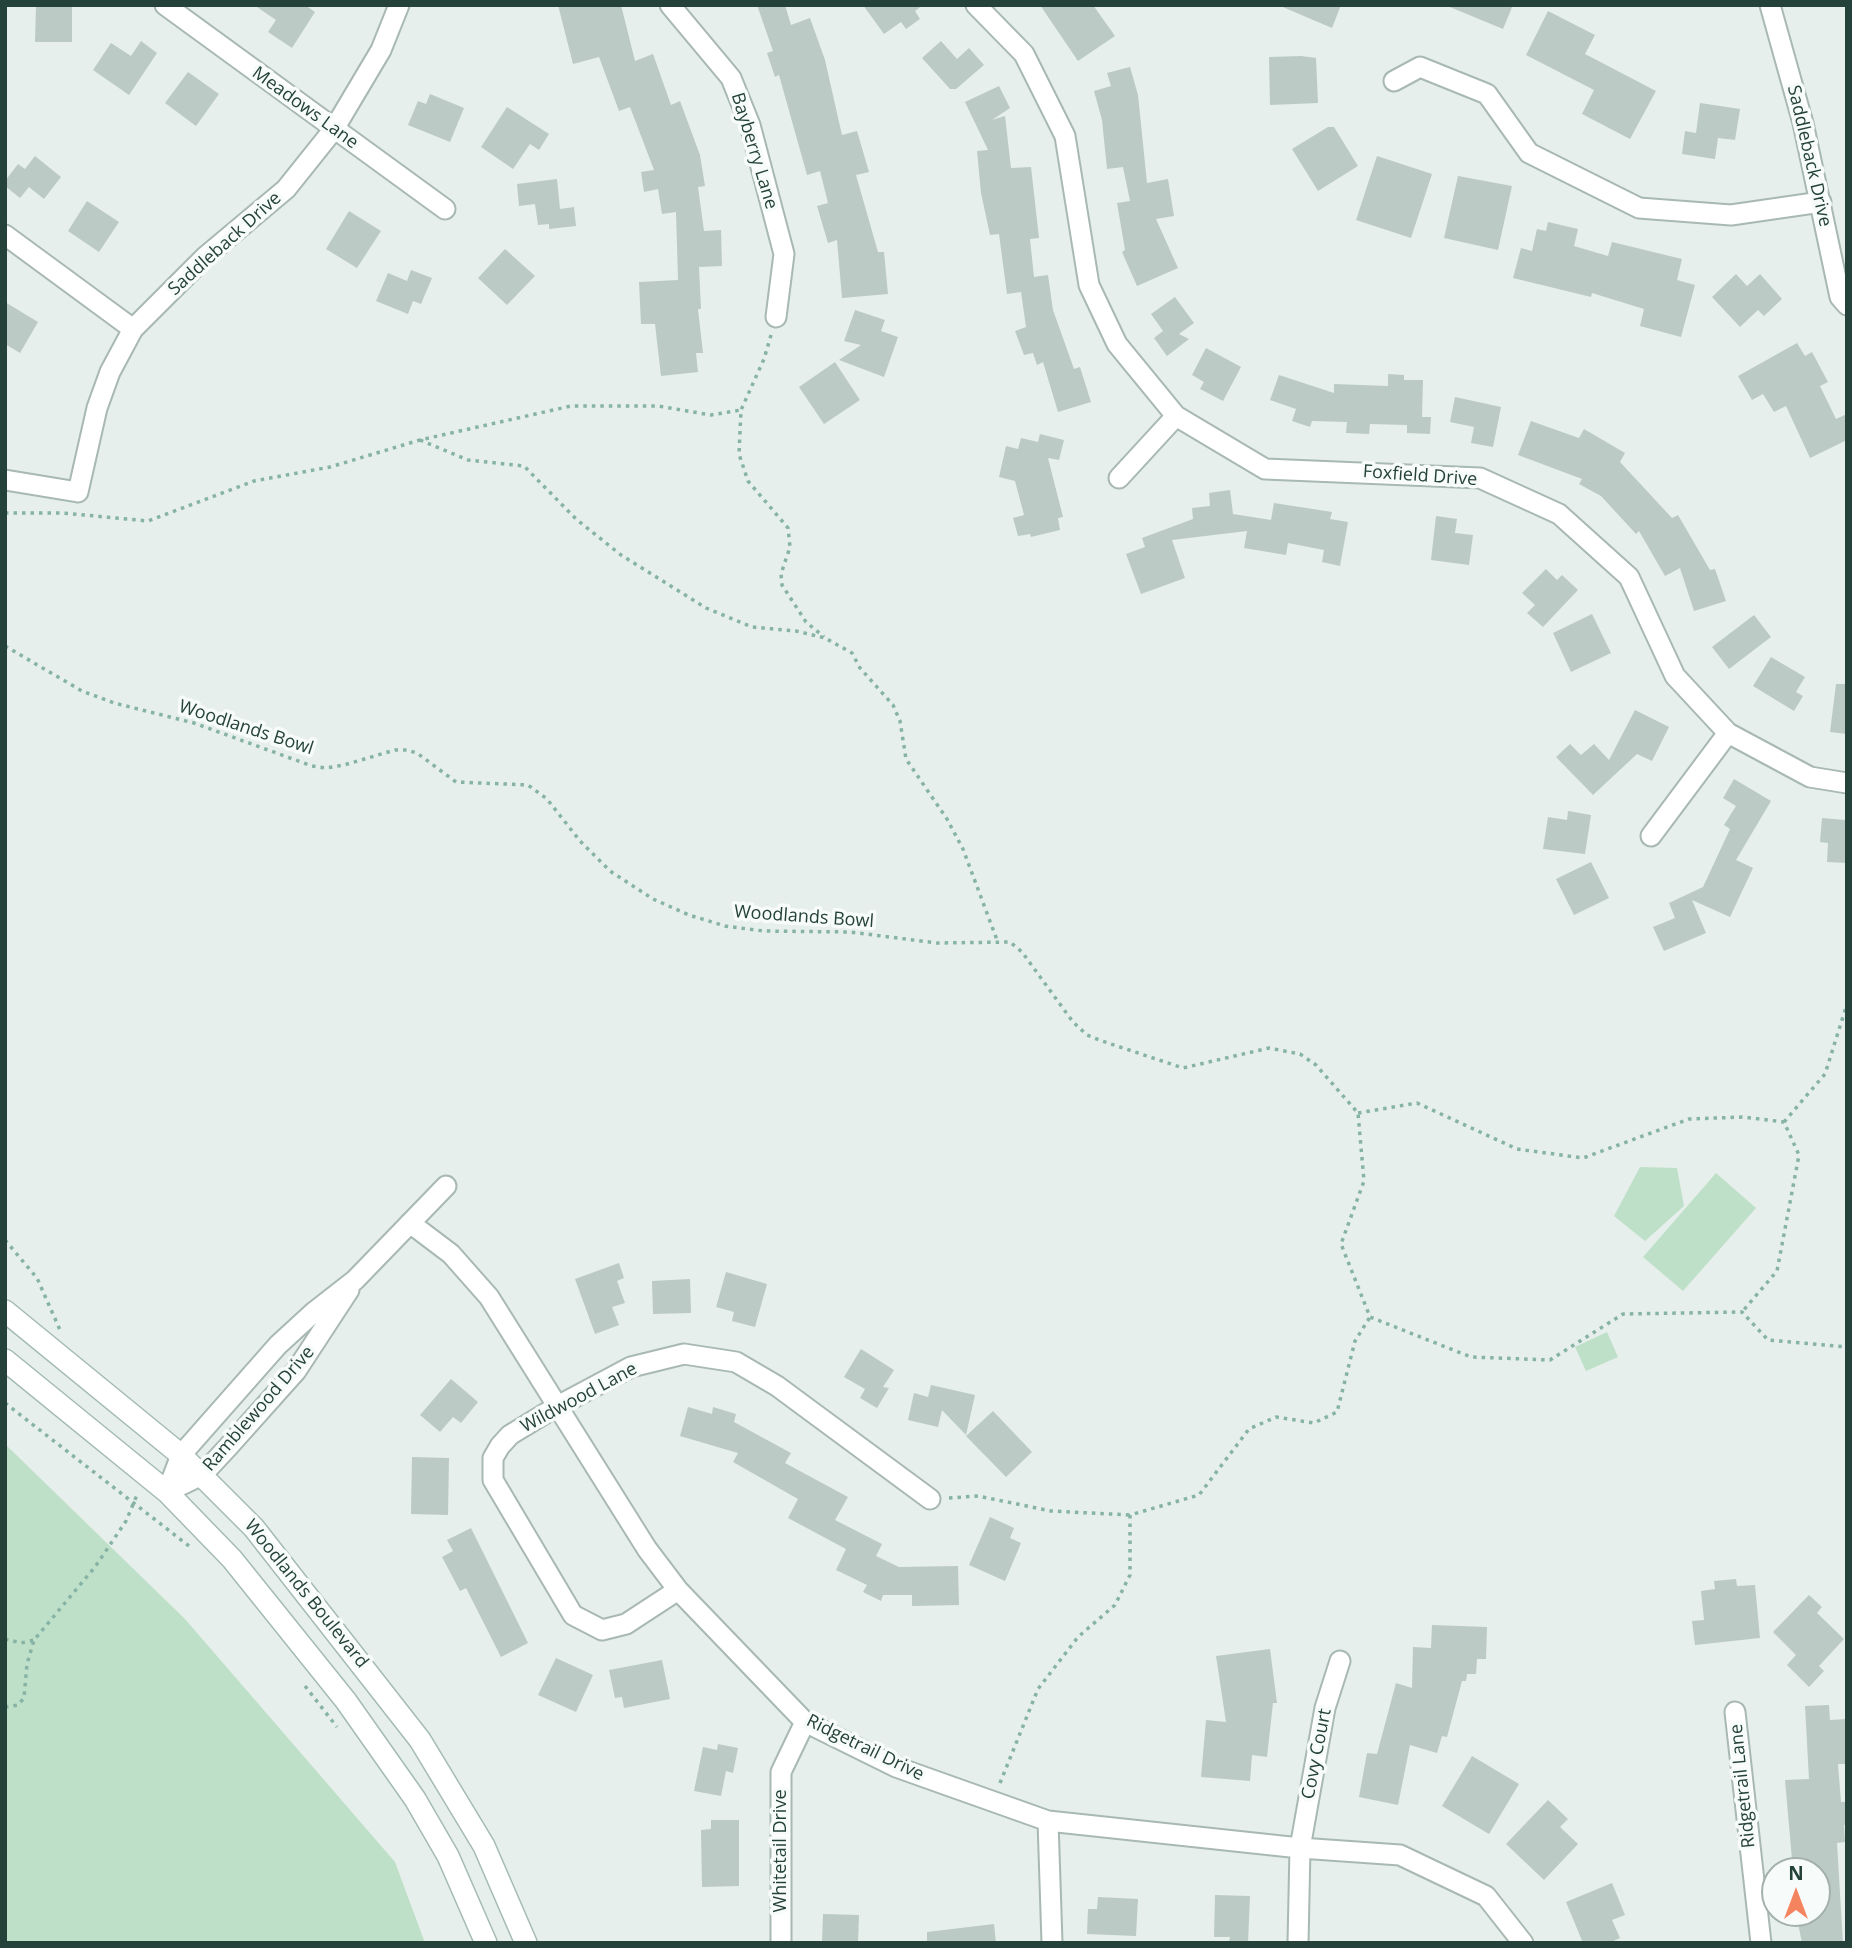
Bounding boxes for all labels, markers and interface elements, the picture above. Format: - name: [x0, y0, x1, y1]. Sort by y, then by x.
- street label: Meadows Lane: [248, 62, 362, 154]
- street label: Saddleback Drive: [1782, 83, 1836, 229]
- street label: Bayberry Lane: [726, 90, 782, 212]
- street label: Saddleback Drive: [164, 188, 286, 300]
- street label: Foxfield Drive: [1362, 461, 1478, 491]
- street label: Woodlands Bowl: [176, 696, 316, 760]
- street label: Woodlands Bowl: [733, 901, 875, 933]
- street label: Ramblewood Drive: [199, 1342, 319, 1476]
- street label: Wildwood Lane: [517, 1358, 641, 1438]
- street label: Woodlands Boulevard: [240, 1515, 372, 1673]
- street label: Covy Court: [1298, 1707, 1336, 1801]
- street label: Ridgetrail Drive: [803, 1710, 927, 1786]
- street label: Ridgetrail Lane: [1726, 1723, 1760, 1849]
- street label: Whitetail Drive: [770, 1790, 792, 1912]
- north arrow: [1761, 1857, 1831, 1927]
- text: N: [1788, 1860, 1804, 1886]

